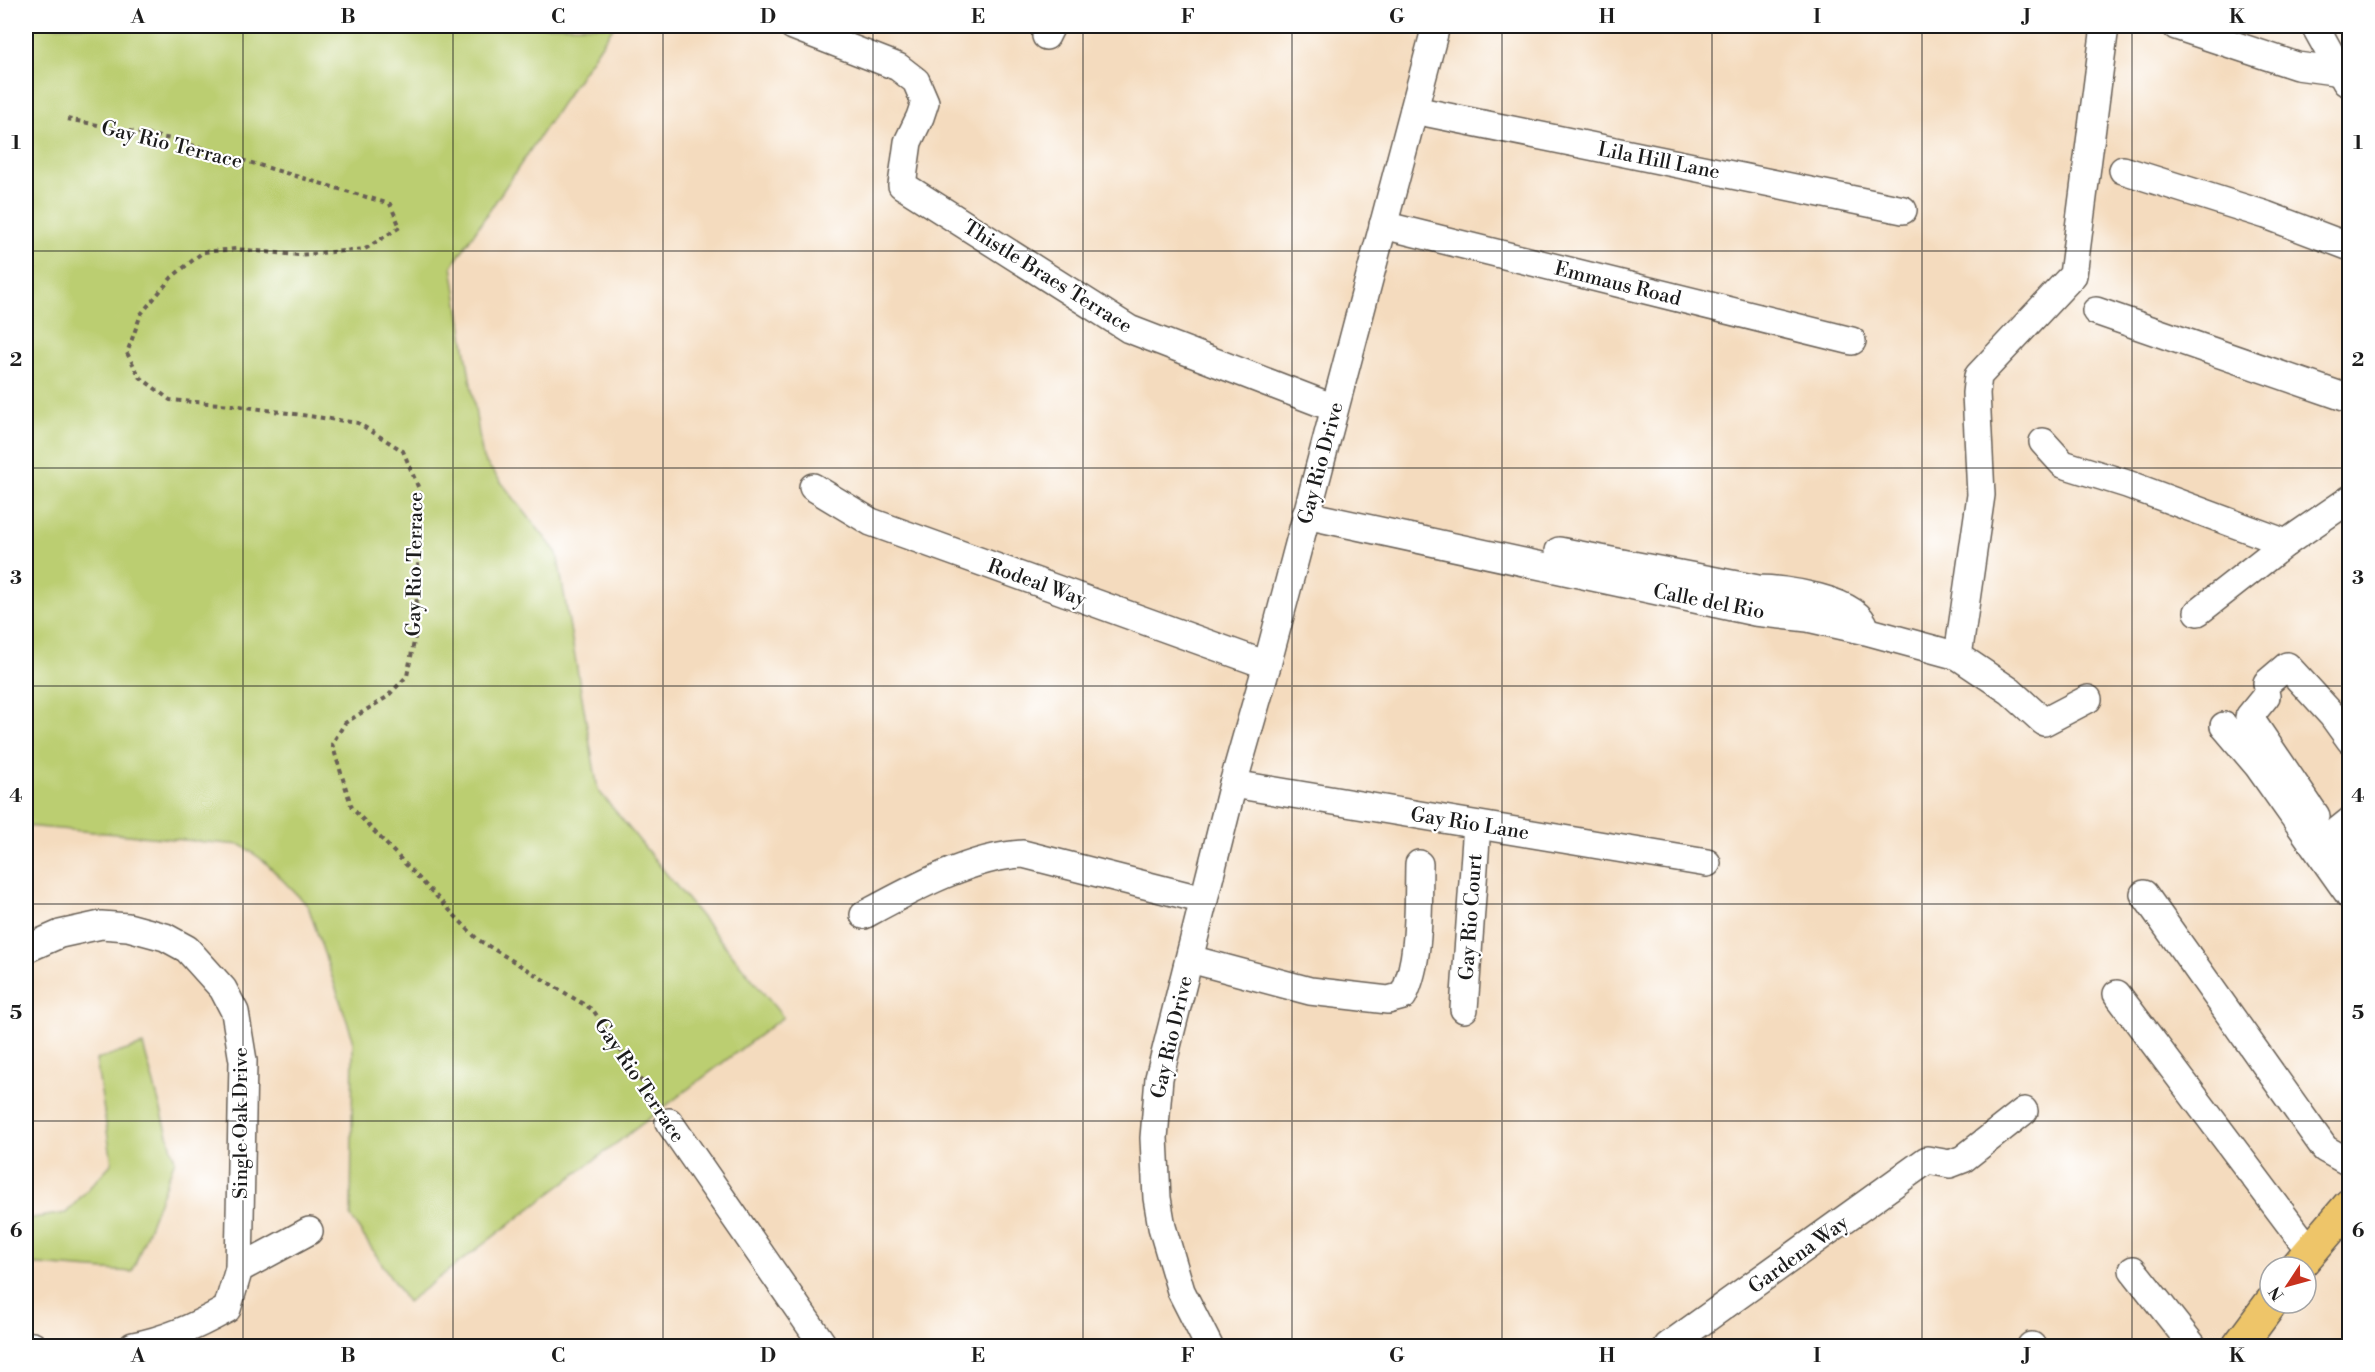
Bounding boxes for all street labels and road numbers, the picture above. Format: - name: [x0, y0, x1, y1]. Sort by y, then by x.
- street label: Gay Rio Terrace: [98, 116, 245, 175]
- street label: Lila Hill Lane: [1595, 137, 1722, 186]
- street label: Thistle Braes Terrace: [958, 215, 1136, 339]
- street label: Emmaus Road: [1552, 257, 1684, 312]
- street label: Gay Rio Drive: [1293, 400, 1350, 527]
- street label: Gay Rio Terrace: [402, 492, 429, 637]
- street label: Rodeal Way: [984, 554, 1089, 613]
- street label: Calle del Rio: [1651, 579, 1767, 626]
- street label: Gay Rio Lane: [1409, 803, 1531, 846]
- street label: Gay Rio Court: [1455, 853, 1488, 981]
- street label: Gay Rio Drive: [1146, 974, 1199, 1101]
- street label: Gay Rio Terrace: [588, 1014, 690, 1148]
- street label: Single Oak Drive: [229, 1047, 254, 1199]
- street label: Gardena Way: [1744, 1210, 1854, 1300]

